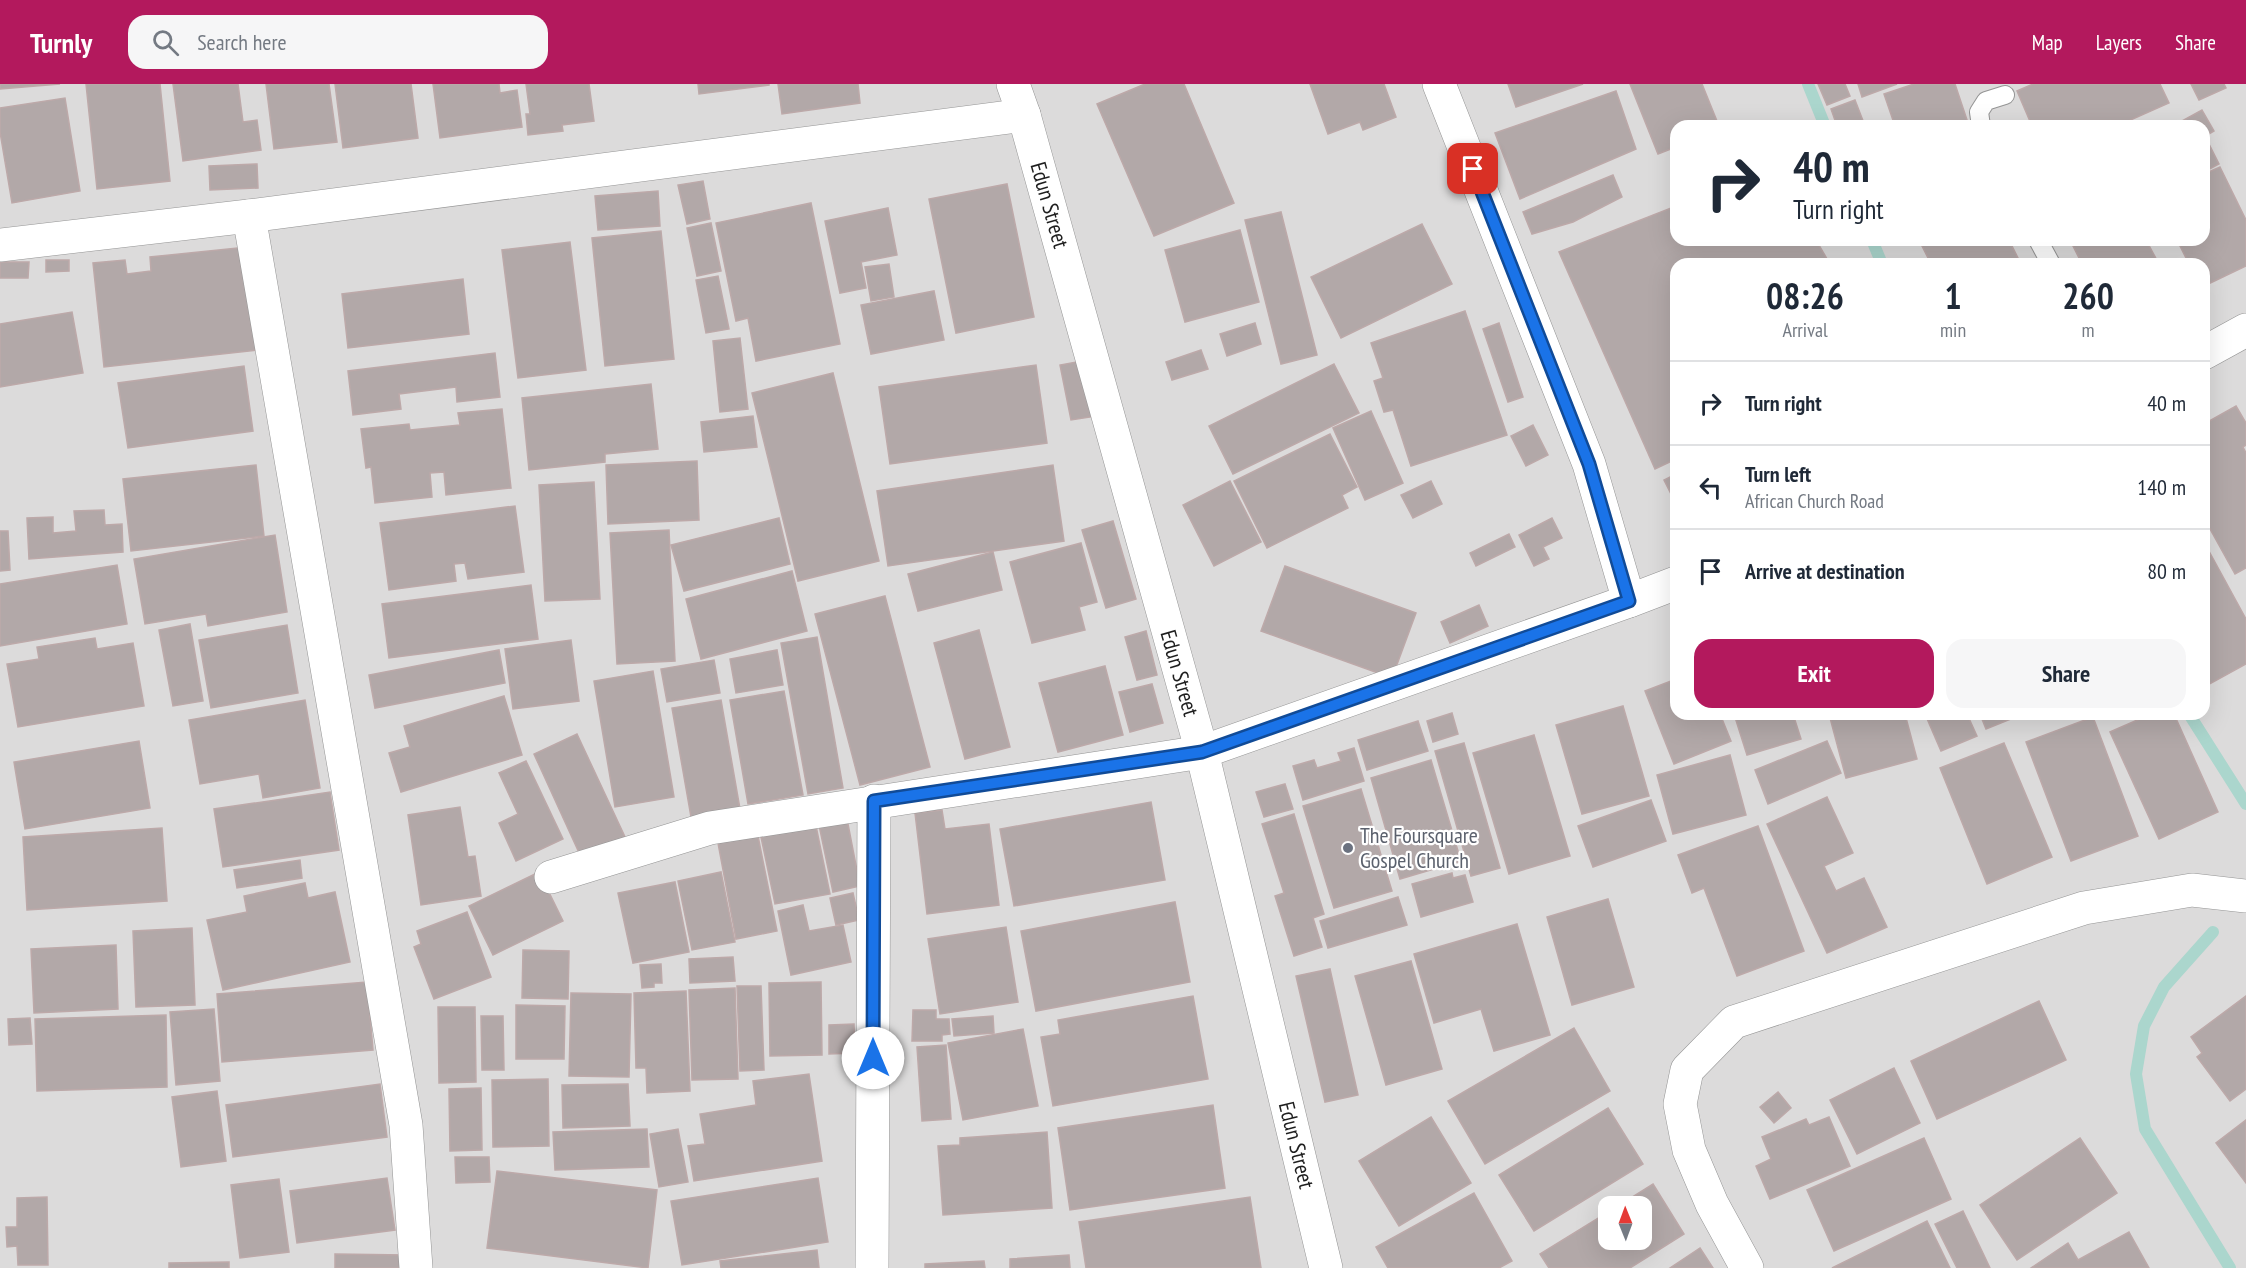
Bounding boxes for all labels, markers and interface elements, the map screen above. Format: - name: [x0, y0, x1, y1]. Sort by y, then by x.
- search box: [128, 15, 548, 69]
- text: Turnly: [30, 24, 92, 61]
- icon: search: [149, 26, 182, 59]
- text: Search here: [197, 28, 287, 56]
- text: Map: [2032, 29, 2063, 56]
- text: Layers: [2096, 29, 2142, 56]
- text: Share: [2175, 29, 2216, 56]
- text: 40 m: [1793, 139, 1870, 194]
- pin: [1447, 143, 1498, 194]
- icon: right: [1694, 144, 1772, 222]
- icon: arrive: [1456, 152, 1489, 185]
- street label: Edun Street: [1024, 159, 1076, 251]
- text: Turn right: [1793, 192, 1884, 226]
- text: 08:26: [1766, 272, 1844, 319]
- text: 1: [1944, 272, 1962, 319]
- text: 260: [2062, 272, 2114, 319]
- text: Arrival: [1782, 317, 1828, 343]
- text: min: [1940, 317, 1966, 343]
- text: m: [2082, 317, 2095, 343]
- icon: right: [1694, 387, 1727, 420]
- text: Turn right: [1745, 389, 1822, 417]
- text: 40 m: [2147, 389, 2186, 417]
- text: Turn left: [1745, 460, 1811, 488]
- icon: left: [1694, 471, 1727, 504]
- text: 140 m: [2137, 473, 2186, 501]
- text: African Church Road: [1745, 488, 1884, 514]
- icon: arrive: [1694, 555, 1727, 588]
- text: Arrive at destination: [1745, 557, 1905, 585]
- text: 80 m: [2147, 557, 2186, 585]
- street label: Edun Street: [1154, 627, 1206, 719]
- button: Exit: [1694, 639, 1934, 708]
- button: Share: [1946, 639, 2186, 708]
- place label: The Foursquare Gospel Church: [1360, 821, 1478, 874]
- marker: The Foursquare Gospel Church: [1341, 841, 1355, 855]
- position arrow: [841, 1026, 905, 1090]
- street label: Edun Street: [1273, 1099, 1321, 1191]
- north arrow: [1598, 1196, 1652, 1250]
- map controls: [1598, 1196, 1652, 1250]

